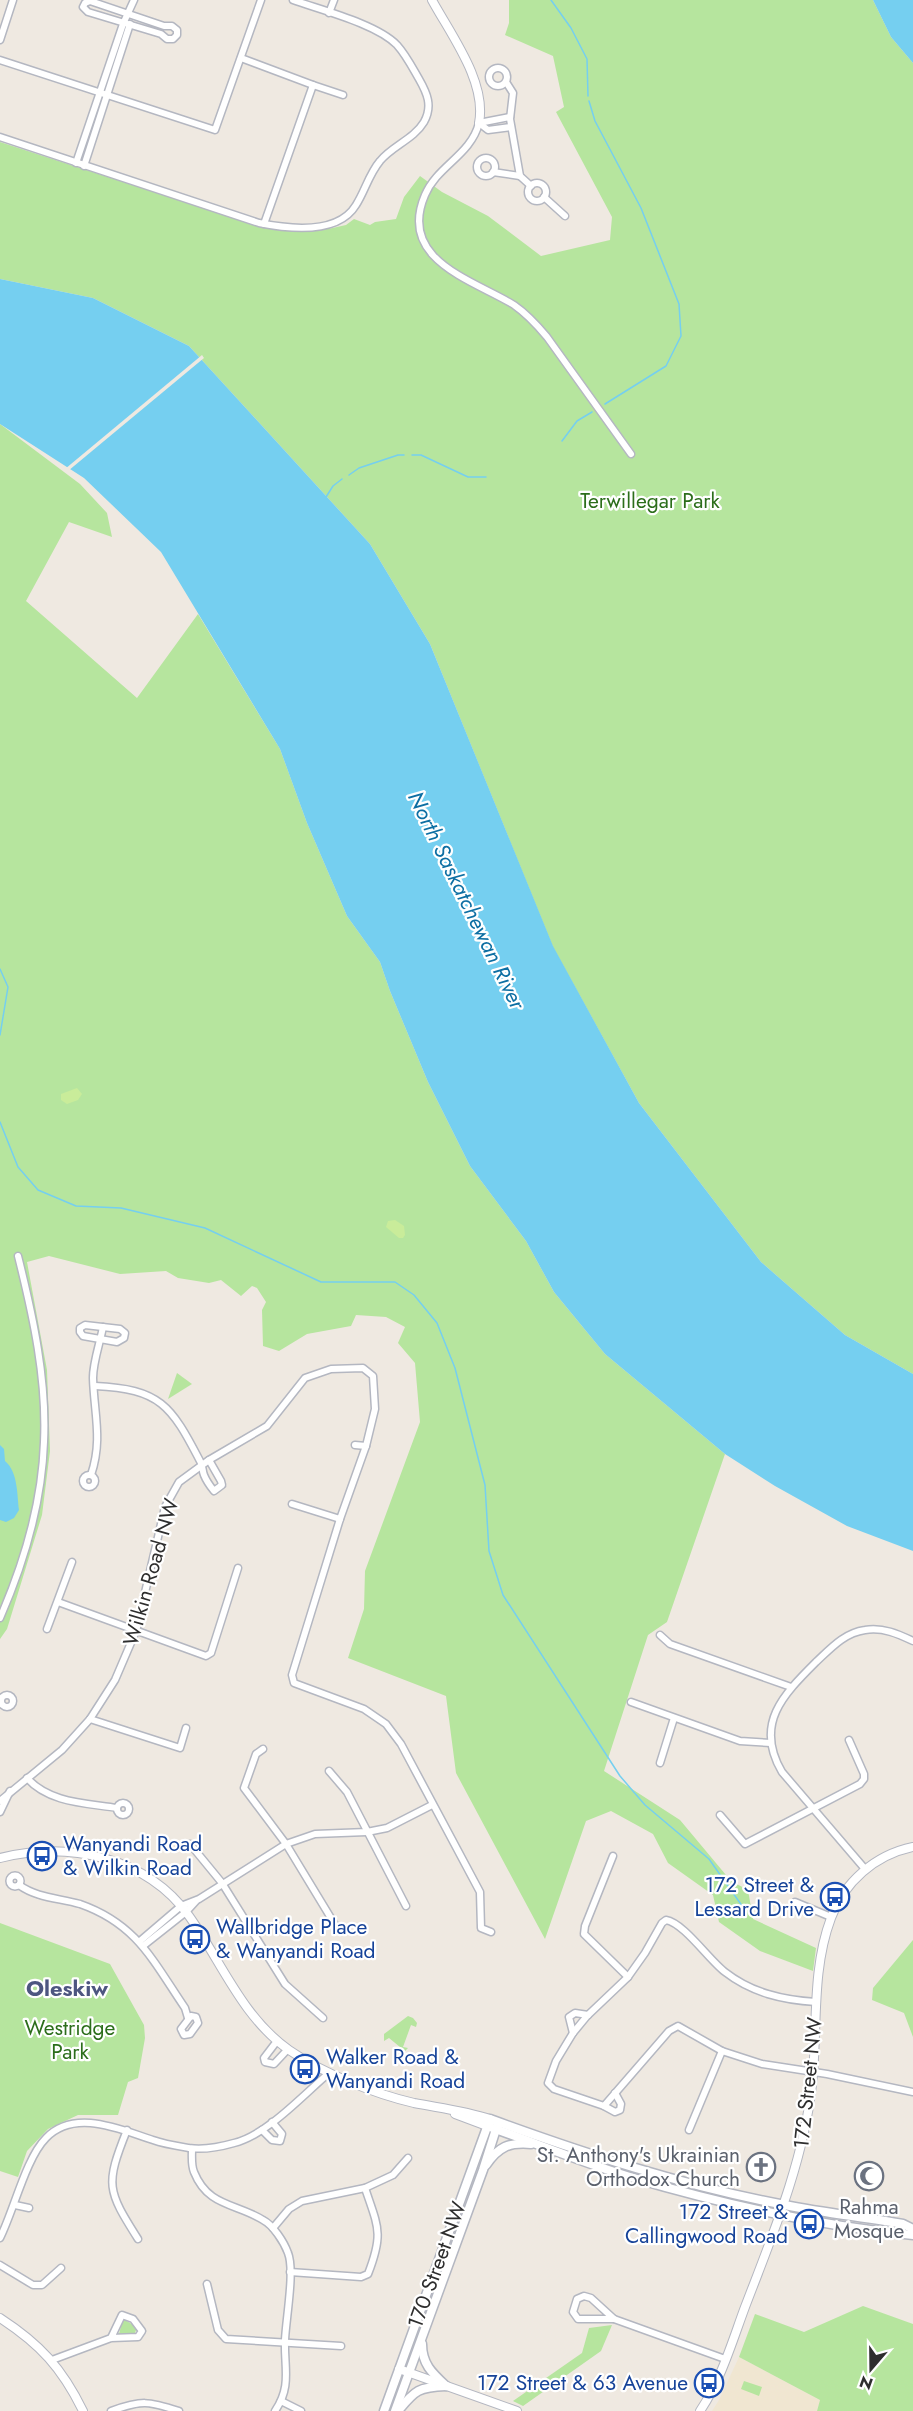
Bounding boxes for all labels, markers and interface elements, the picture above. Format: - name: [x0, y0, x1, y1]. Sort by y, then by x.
- park label: Terwillegar Park: [580, 486, 721, 516]
- water label: North Saskatchewan River: [400, 786, 535, 1016]
- street label: Wilkin Road NW: [116, 1495, 186, 1649]
- place label: Wanyandi Road & Wilkin Road: [63, 1829, 202, 1883]
- bus stop icon: Wanyandi Road & Wilkin Road: [26, 1840, 58, 1872]
- place label: 172 Street & Lessard Drive: [695, 1870, 814, 1924]
- bus stop icon: 172 Street & Lessard Drive: [819, 1881, 851, 1913]
- place label: Wallbridge Place & Wanyandi Road: [216, 1912, 376, 1966]
- bus stop icon: Wallbridge Place & Wanyandi Road: [179, 1923, 211, 1955]
- district label: Oleskiw: [26, 1972, 108, 2004]
- park label: Westridge Park: [25, 2013, 116, 2067]
- street label: 172 Street NW: [786, 2015, 830, 2150]
- place label: Walker Road & Wanyandi Road: [326, 2042, 465, 2096]
- bus stop icon: Walker Road & Wanyandi Road: [289, 2053, 321, 2085]
- place label: St. Anthony's Ukrainian Orthodox Church: [537, 2140, 740, 2194]
- church icon: St. Anthony's Ukrainian Orthodox Church: [745, 2151, 777, 2183]
- mosque icon: Rahma Mosque: [853, 2160, 885, 2192]
- place label: Rahma Mosque: [834, 2192, 905, 2246]
- street label: 170 Street NW: [400, 2197, 474, 2333]
- place label: 172 Street & Callingwood Road: [625, 2197, 788, 2251]
- bus stop icon: 172 Street & Callingwood Road: [793, 2208, 825, 2240]
- north arrow: [841, 2339, 901, 2399]
- bus stop icon: 172 Street & 63 Avenue: [693, 2367, 725, 2399]
- place label: 172 Street & 63 Avenue: [477, 2368, 688, 2398]
- text: N: [856, 2370, 876, 2396]

